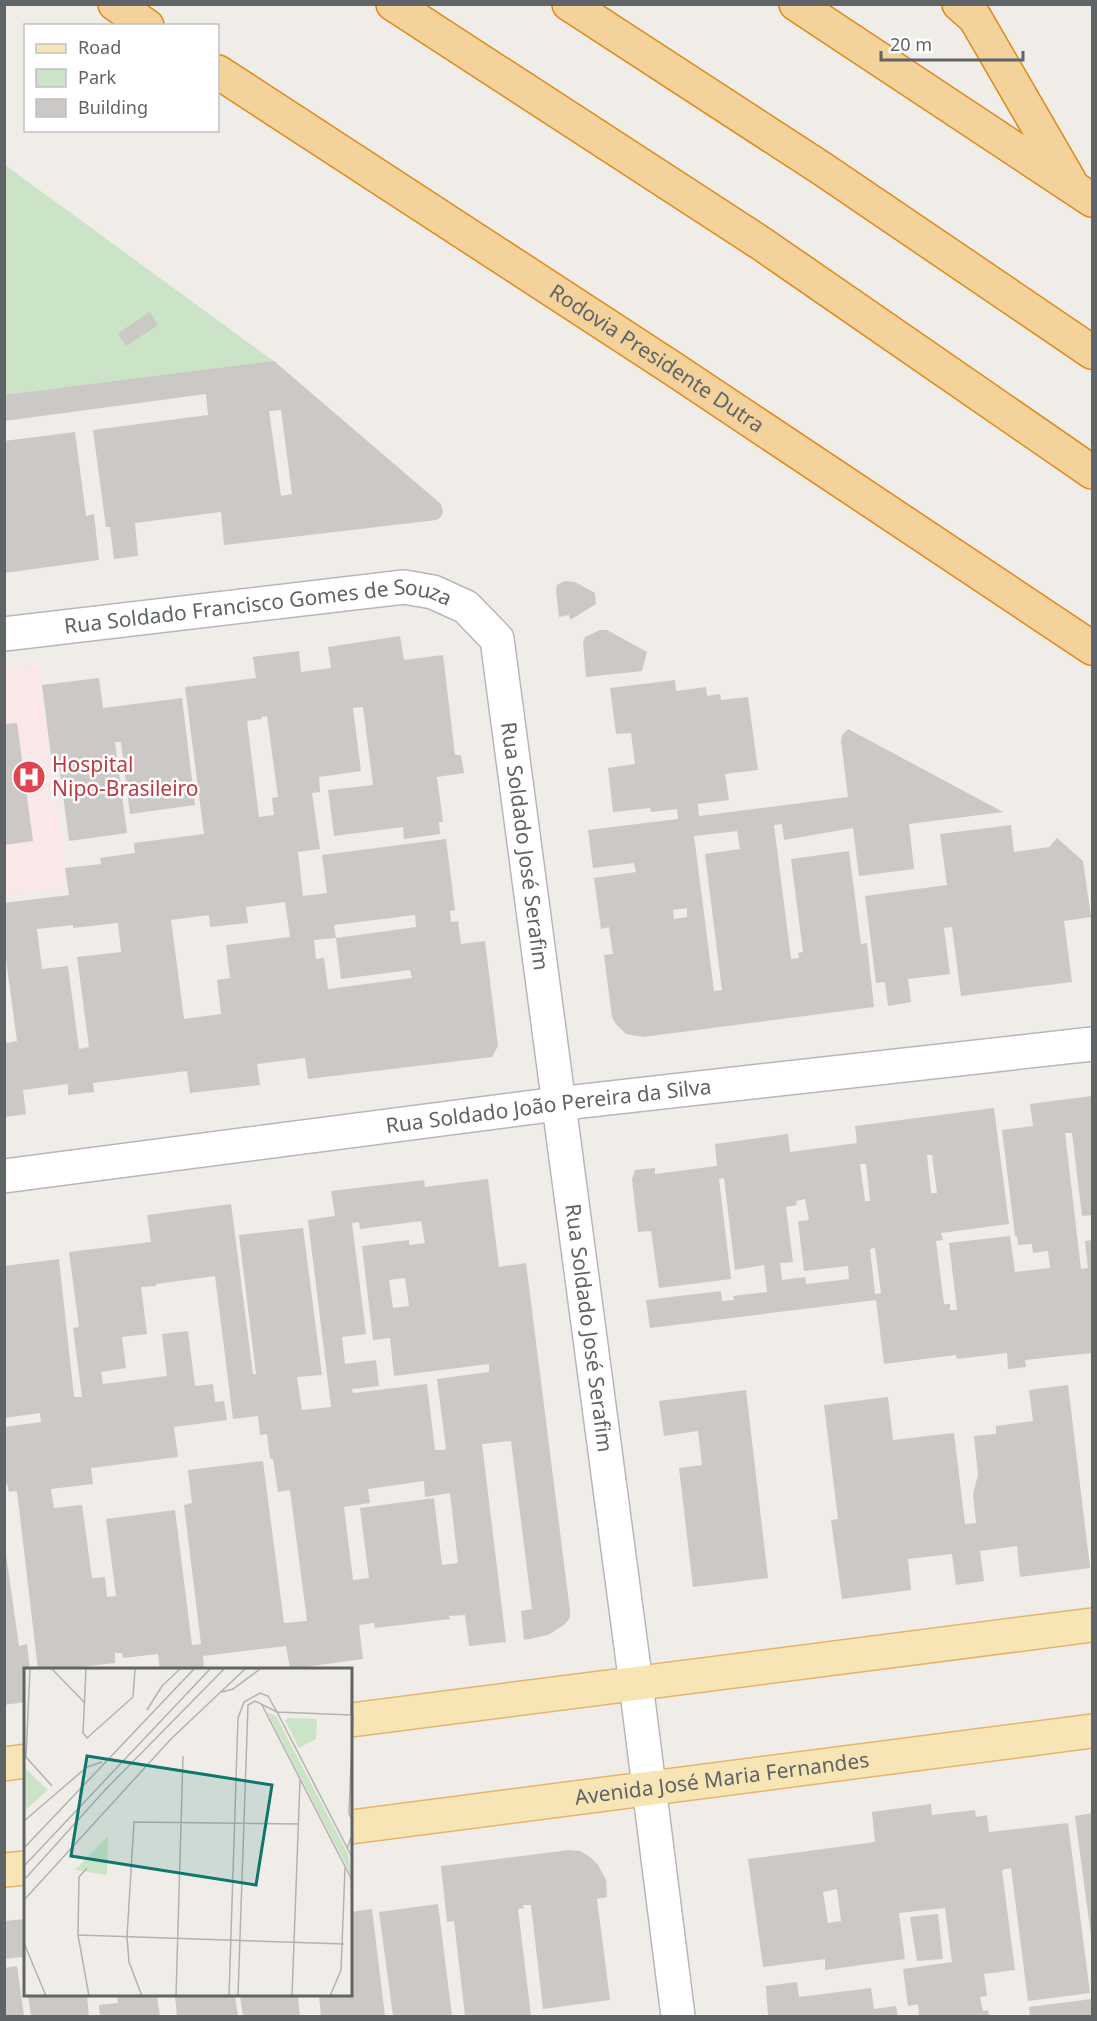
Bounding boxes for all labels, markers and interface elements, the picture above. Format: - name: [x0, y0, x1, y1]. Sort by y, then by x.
- legend: [24, 24, 219, 132]
- scale bar: [881, 24, 1024, 62]
- text: 20 m: [890, 32, 932, 56]
- text: Road: [78, 35, 121, 59]
- text: Park: [78, 65, 116, 89]
- text: Building: [78, 95, 148, 119]
- street label: Rodovia Presidente Dutra: [545, 277, 770, 439]
- street label: Rua Soldado Francisco Gomes de Souza: [62, 572, 457, 640]
- street label: Rua Soldado José Serafim: [495, 720, 556, 972]
- place label: Hospital Nipo-Brasileiro: [52, 750, 199, 802]
- hospital icon: Hospital Nipo-Brasileiro: [11, 759, 47, 795]
- street label: Rua Soldado João Pereira da Silva: [384, 1072, 713, 1139]
- street label: Rua Soldado José Serafim: [559, 1202, 620, 1454]
- inset map: [24, 1668, 352, 1997]
- street label: Avenida José Maria Fernandes: [573, 1745, 871, 1811]

